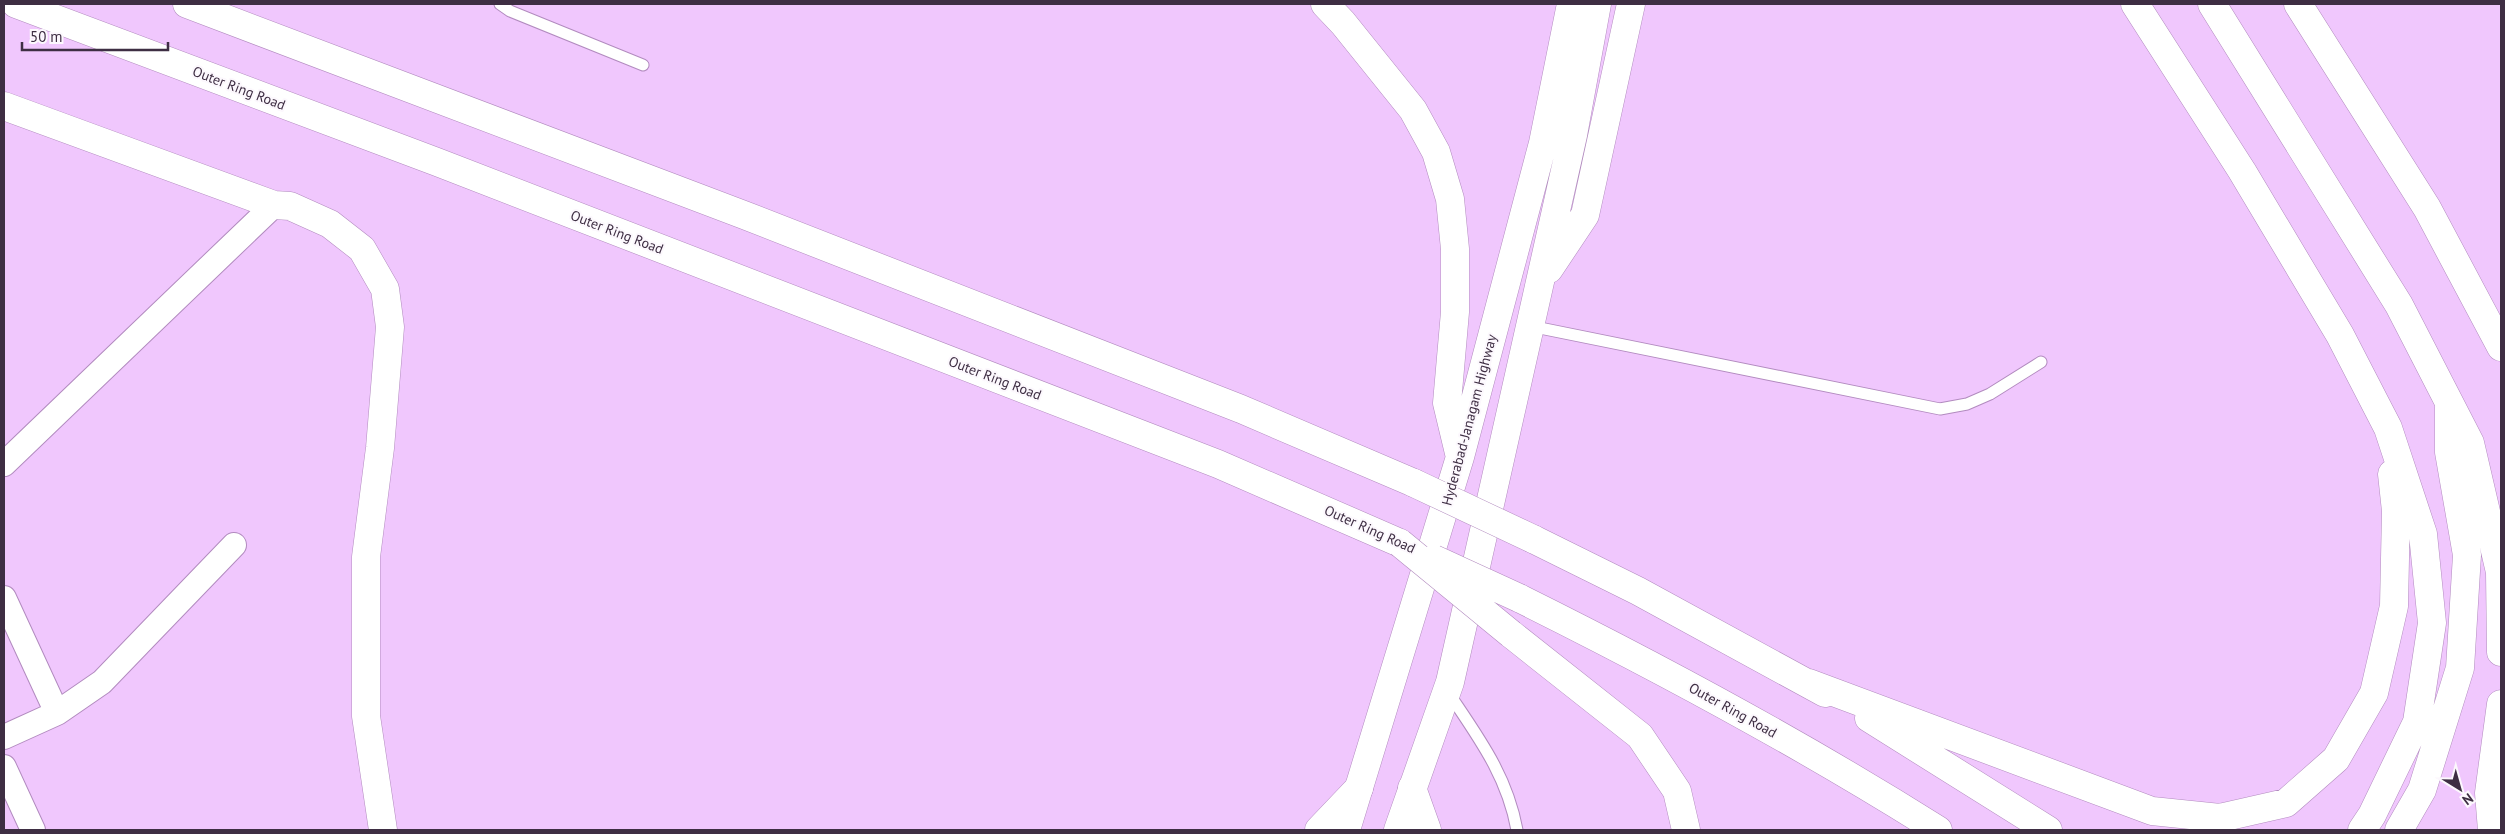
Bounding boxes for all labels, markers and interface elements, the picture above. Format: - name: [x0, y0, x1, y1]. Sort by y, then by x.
- scale bar: [22, 20, 169, 52]
- text: 50 m: [30, 27, 63, 46]
- street label: Outer Ring Road: [190, 62, 288, 114]
- street label: Outer Ring Road: [568, 206, 666, 258]
- street label: Hyderabad-Janagam Highway: [1437, 332, 1501, 508]
- street label: Outer Ring Road: [946, 352, 1044, 404]
- street label: Outer Ring Road: [1322, 501, 1418, 557]
- street label: Outer Ring Road: [1686, 678, 1780, 742]
- north arrow: [2435, 764, 2485, 814]
- text: N: [2459, 789, 2477, 809]

